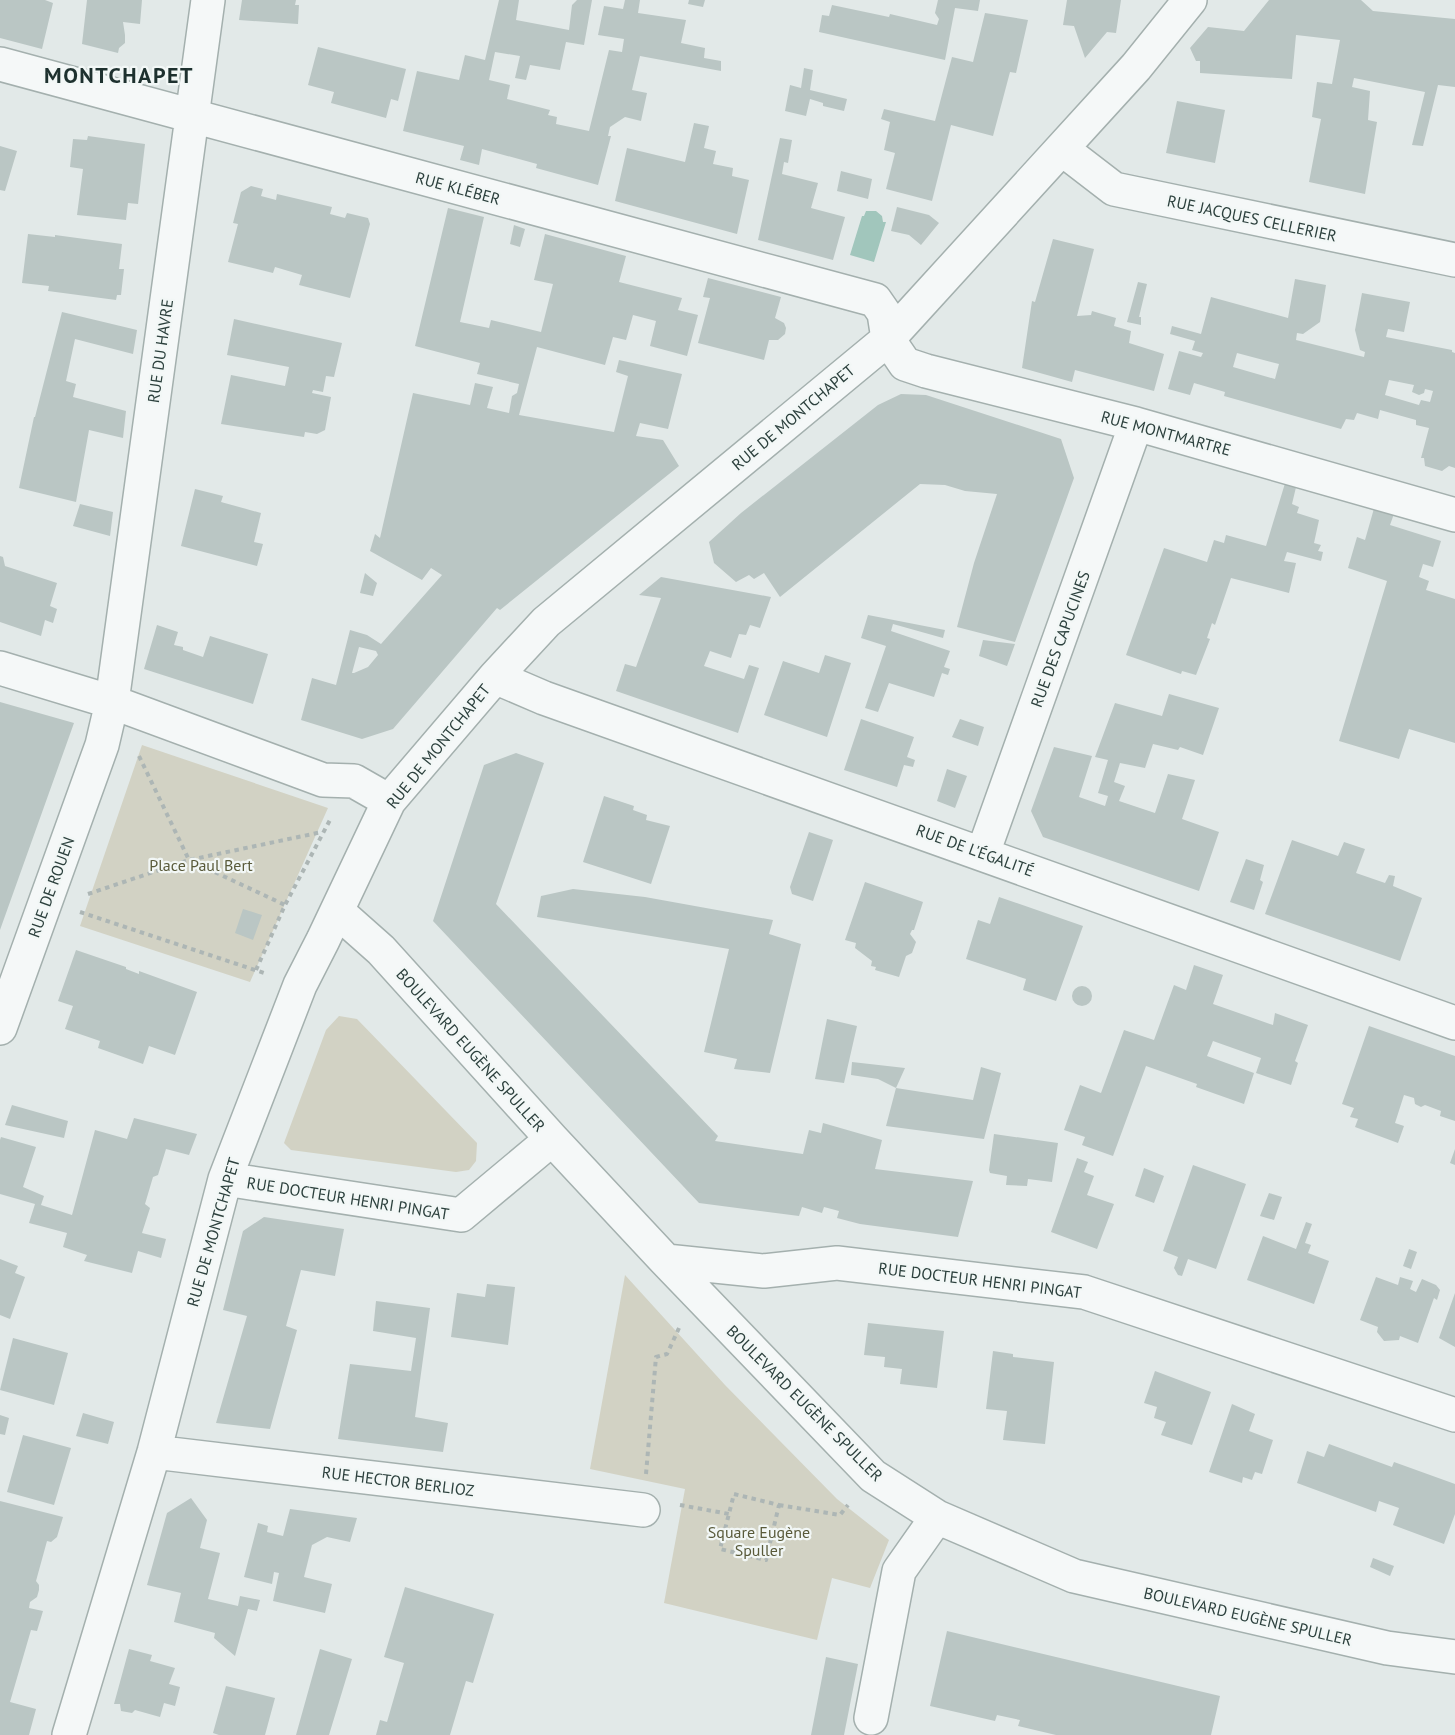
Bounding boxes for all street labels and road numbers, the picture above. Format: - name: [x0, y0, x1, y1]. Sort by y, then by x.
- street label: RUE KLÉBER: [413, 167, 503, 209]
- street label: RUE JACQUES CELLERIER: [1165, 190, 1339, 246]
- street label: RUE DU HAVRE: [143, 298, 177, 404]
- street label: RUE DE MONTCHAPET: [727, 360, 859, 474]
- street label: RUE MONTMARTRE: [1099, 406, 1233, 460]
- street label: RUE DES CAPUCINES: [1026, 568, 1094, 710]
- street label: RUE DE MONTCHAPET: [382, 680, 494, 812]
- street label: RUE DE L'ÉGALITÉ: [913, 819, 1037, 881]
- street label: RUE DE ROUEN: [24, 834, 78, 940]
- street label: BOULEVARD EUGÈNE SPULLER: [392, 964, 550, 1136]
- street label: RUE DE MONTCHAPET: [182, 1155, 244, 1309]
- street label: RUE DOCTEUR HENRI PINGAT: [245, 1172, 451, 1224]
- street label: RUE DOCTEUR HENRI PINGAT: [877, 1258, 1083, 1302]
- street label: BOULEVARD EUGÈNE SPULLER: [723, 1321, 887, 1485]
- street label: RUE HECTOR BERLIOZ: [321, 1462, 476, 1500]
- street label: BOULEVARD EUGÈNE SPULLER: [1142, 1582, 1354, 1650]

